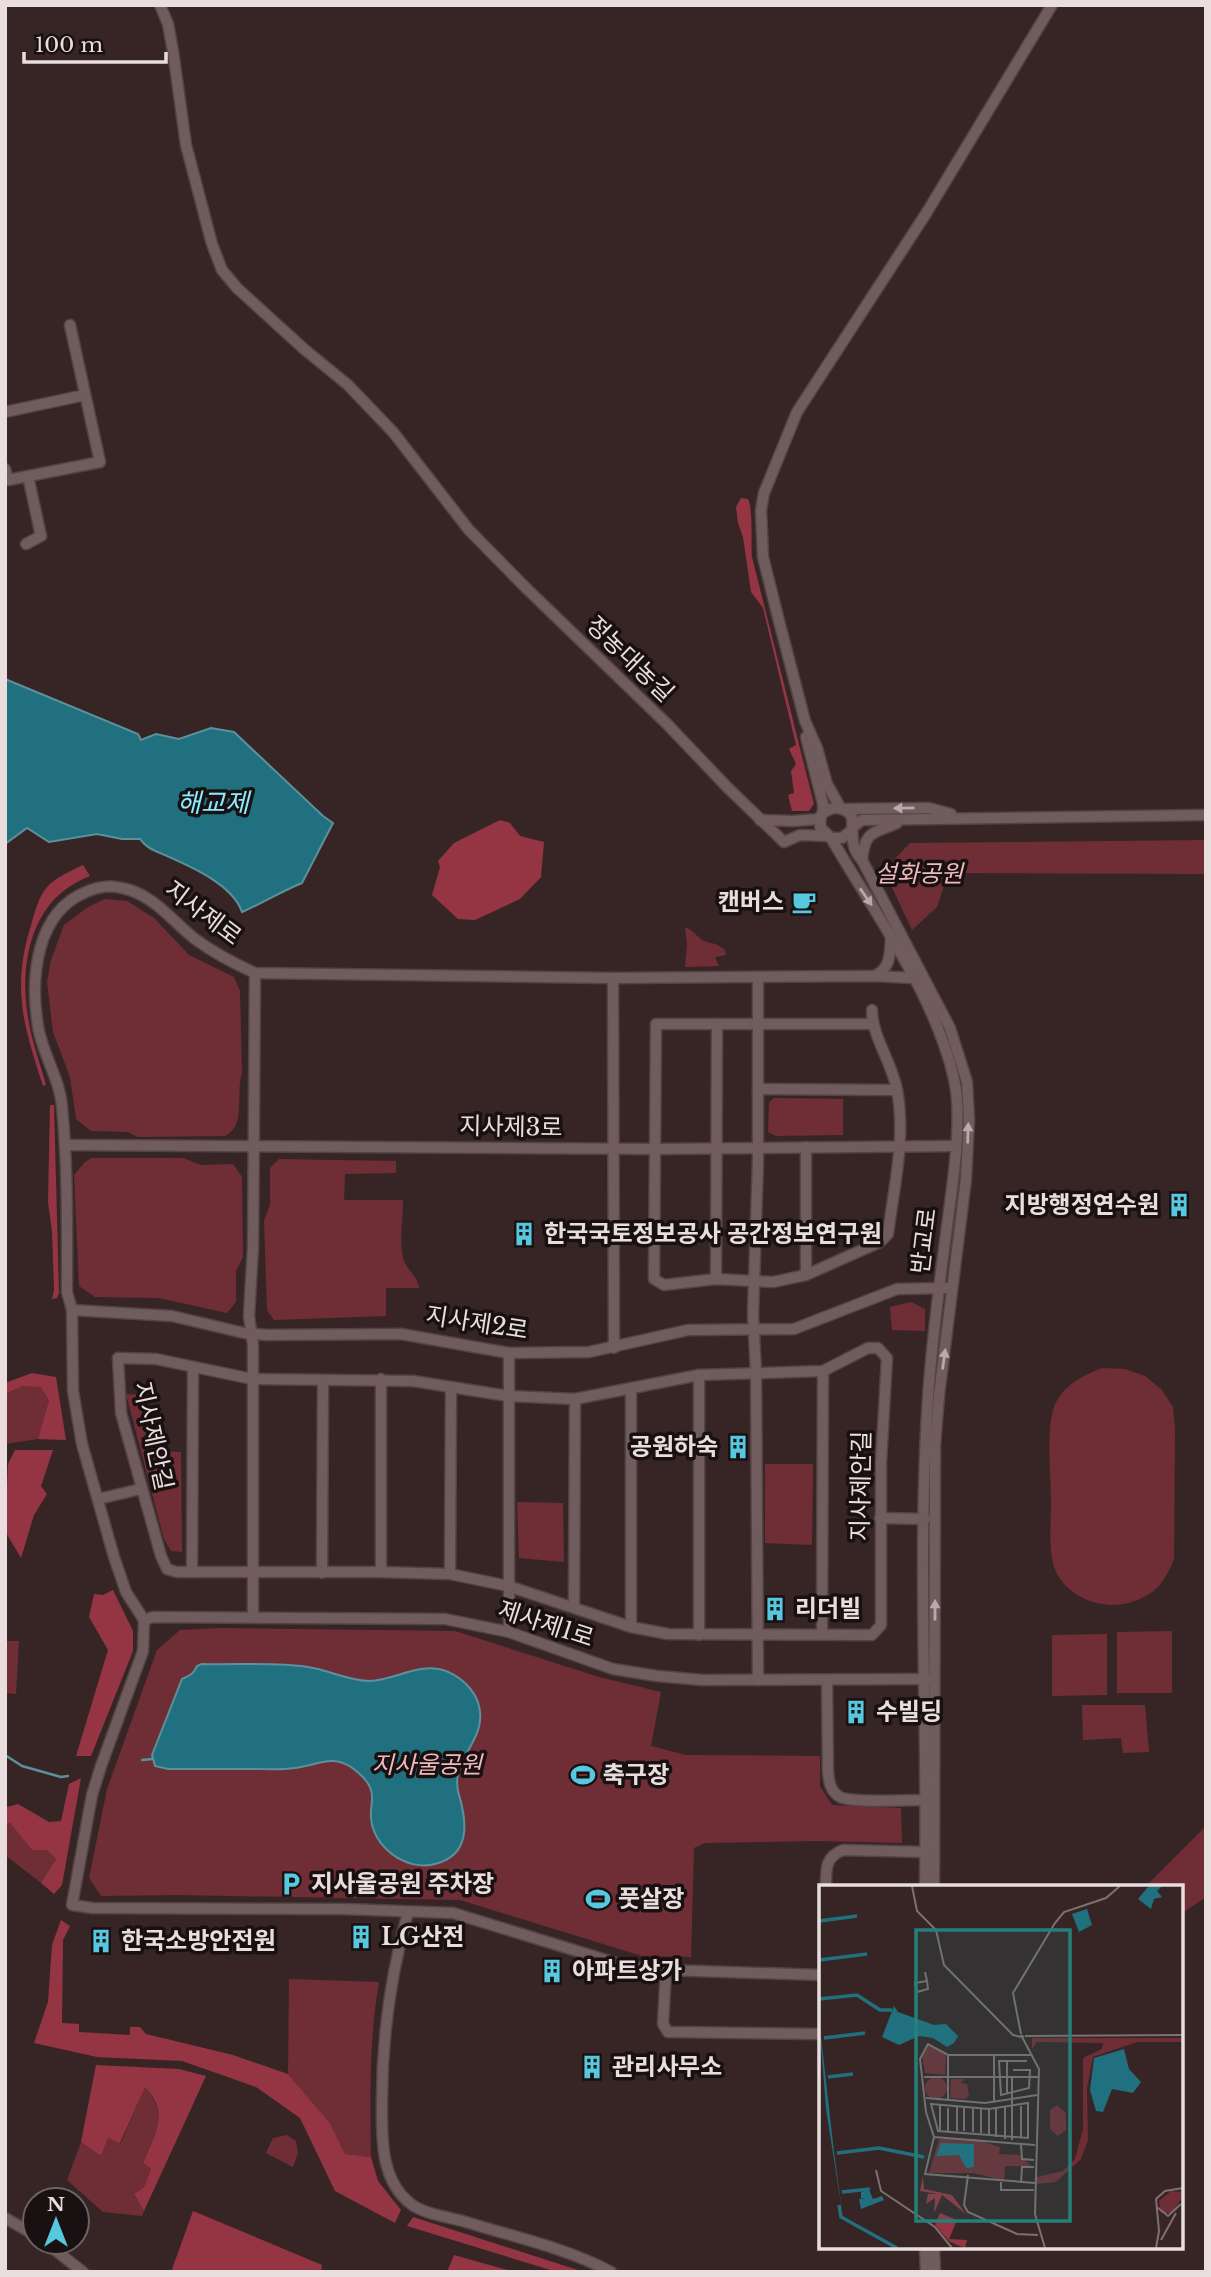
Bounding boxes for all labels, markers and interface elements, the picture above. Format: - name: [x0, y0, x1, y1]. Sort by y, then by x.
- scale bar: [24, 21, 166, 65]
- text: 100 m: [35, 32, 103, 58]
- street label: 정농대농길: [581, 610, 680, 707]
- water label: 해교제: [177, 787, 252, 819]
- one-way arrow: [893, 802, 915, 814]
- park label: 설화공원: [875, 859, 965, 888]
- street label: 지사제로: [159, 874, 247, 951]
- place label: 캔버스: [718, 887, 784, 916]
- cafe icon: 캔버스: [790, 888, 818, 916]
- one-way arrow: [859, 888, 873, 906]
- street label: 지사제3로: [459, 1111, 563, 1142]
- one-way arrow: [963, 1122, 974, 1144]
- place label: 지방행정연수원: [1004, 1190, 1159, 1219]
- building icon: 지방행정연수원: [1165, 1191, 1193, 1219]
- street label: 반교로: [905, 1206, 942, 1276]
- place label: 한국국토정보공사 공간정보연구원: [544, 1219, 882, 1248]
- building icon: 한국국토정보공사 공간정보연구원: [510, 1220, 538, 1248]
- street label: 지사제2로: [424, 1300, 530, 1345]
- one-way arrow: [938, 1348, 949, 1370]
- street label: 지사제안길: [128, 1379, 179, 1493]
- street label: 지사제안길: [845, 1431, 876, 1541]
- place label: 공원하숙: [630, 1432, 718, 1461]
- building icon: 공원하숙: [724, 1433, 752, 1461]
- street label: 제사제1로: [495, 1594, 598, 1653]
- place label: 리더빌: [795, 1594, 861, 1623]
- building icon: 리더빌: [761, 1595, 789, 1623]
- one-way arrow: [929, 1599, 941, 1621]
- place label: 수빌딩: [876, 1697, 942, 1726]
- building icon: 수빌딩: [842, 1698, 870, 1726]
- park label: 지사울공원: [372, 1750, 484, 1779]
- place label: 축구장: [603, 1760, 669, 1789]
- sports icon: 축구장: [569, 1761, 597, 1789]
- place label: 지사울공원 주차장: [311, 1869, 494, 1898]
- parking icon: 지사울공원 주차장: [277, 1870, 305, 1898]
- place label: 풋살장: [618, 1884, 684, 1913]
- sports icon: 풋살장: [584, 1885, 612, 1913]
- inset map: [819, 1885, 1183, 2249]
- place label: LG산전: [381, 1922, 464, 1951]
- building icon: LG산전: [347, 1923, 375, 1951]
- place label: 한국소방안전원: [121, 1926, 276, 1955]
- building icon: 한국소방안전원: [87, 1927, 115, 1955]
- place label: 아파트상가: [572, 1956, 682, 1985]
- building icon: 아파트상가: [538, 1957, 566, 1985]
- place label: 관리사무소: [612, 2052, 722, 2081]
- building icon: 관리사무소: [578, 2053, 606, 2081]
- north arrow: [21, 2186, 91, 2256]
- text: N: [47, 2193, 65, 2216]

